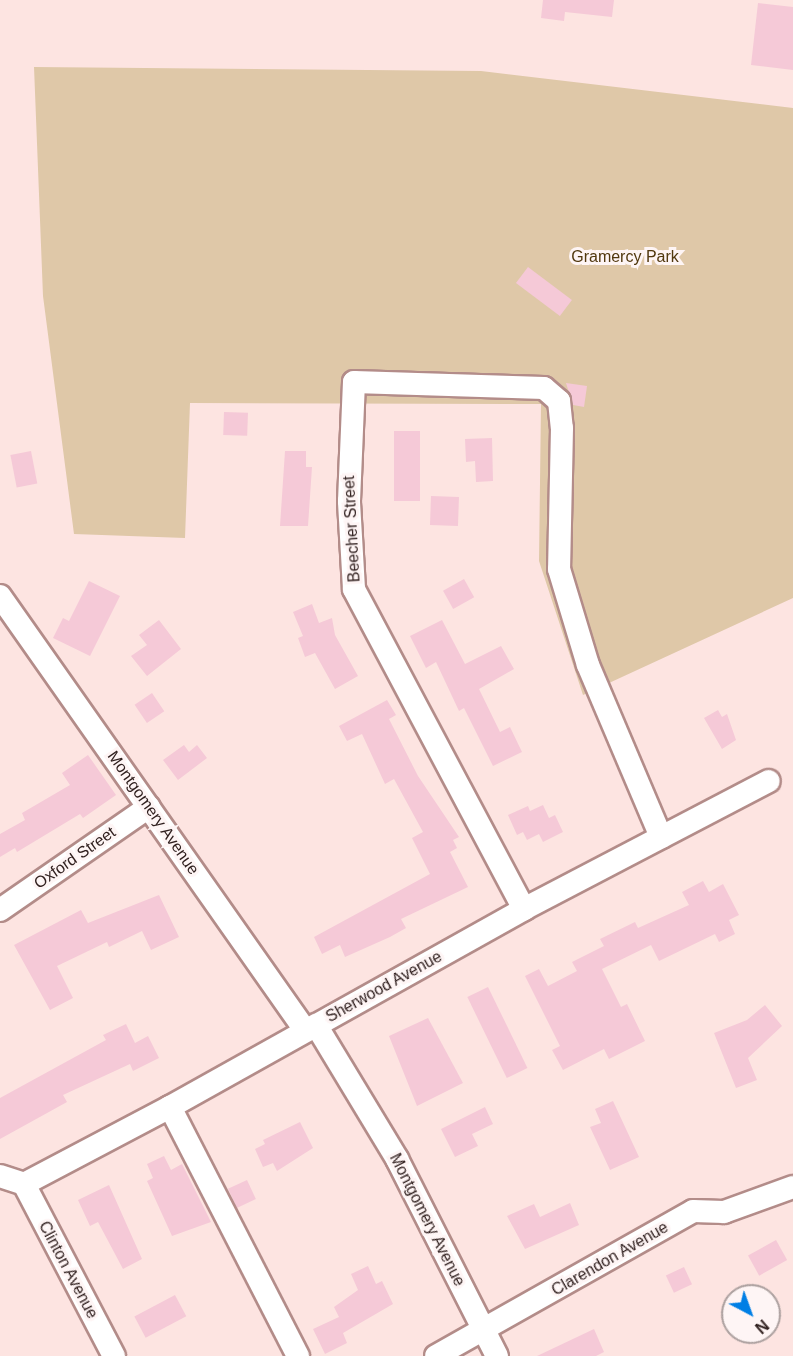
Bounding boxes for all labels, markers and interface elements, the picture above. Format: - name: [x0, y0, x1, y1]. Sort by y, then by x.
- park label: Gramercy Park: [571, 247, 679, 267]
- street label: Beecher Street: [340, 475, 364, 583]
- street label: Montgomery Avenue: [103, 747, 203, 879]
- street label: Oxford Street: [31, 823, 119, 893]
- street label: Sherwood Avenue: [322, 947, 446, 1027]
- street label: Montgomery Avenue: [385, 1150, 469, 1290]
- street label: Clinton Avenue: [34, 1218, 102, 1322]
- street label: Clarendon Avenue: [548, 1218, 672, 1300]
- north arrow: [721, 1284, 781, 1344]
- text: N: [752, 1316, 772, 1337]

